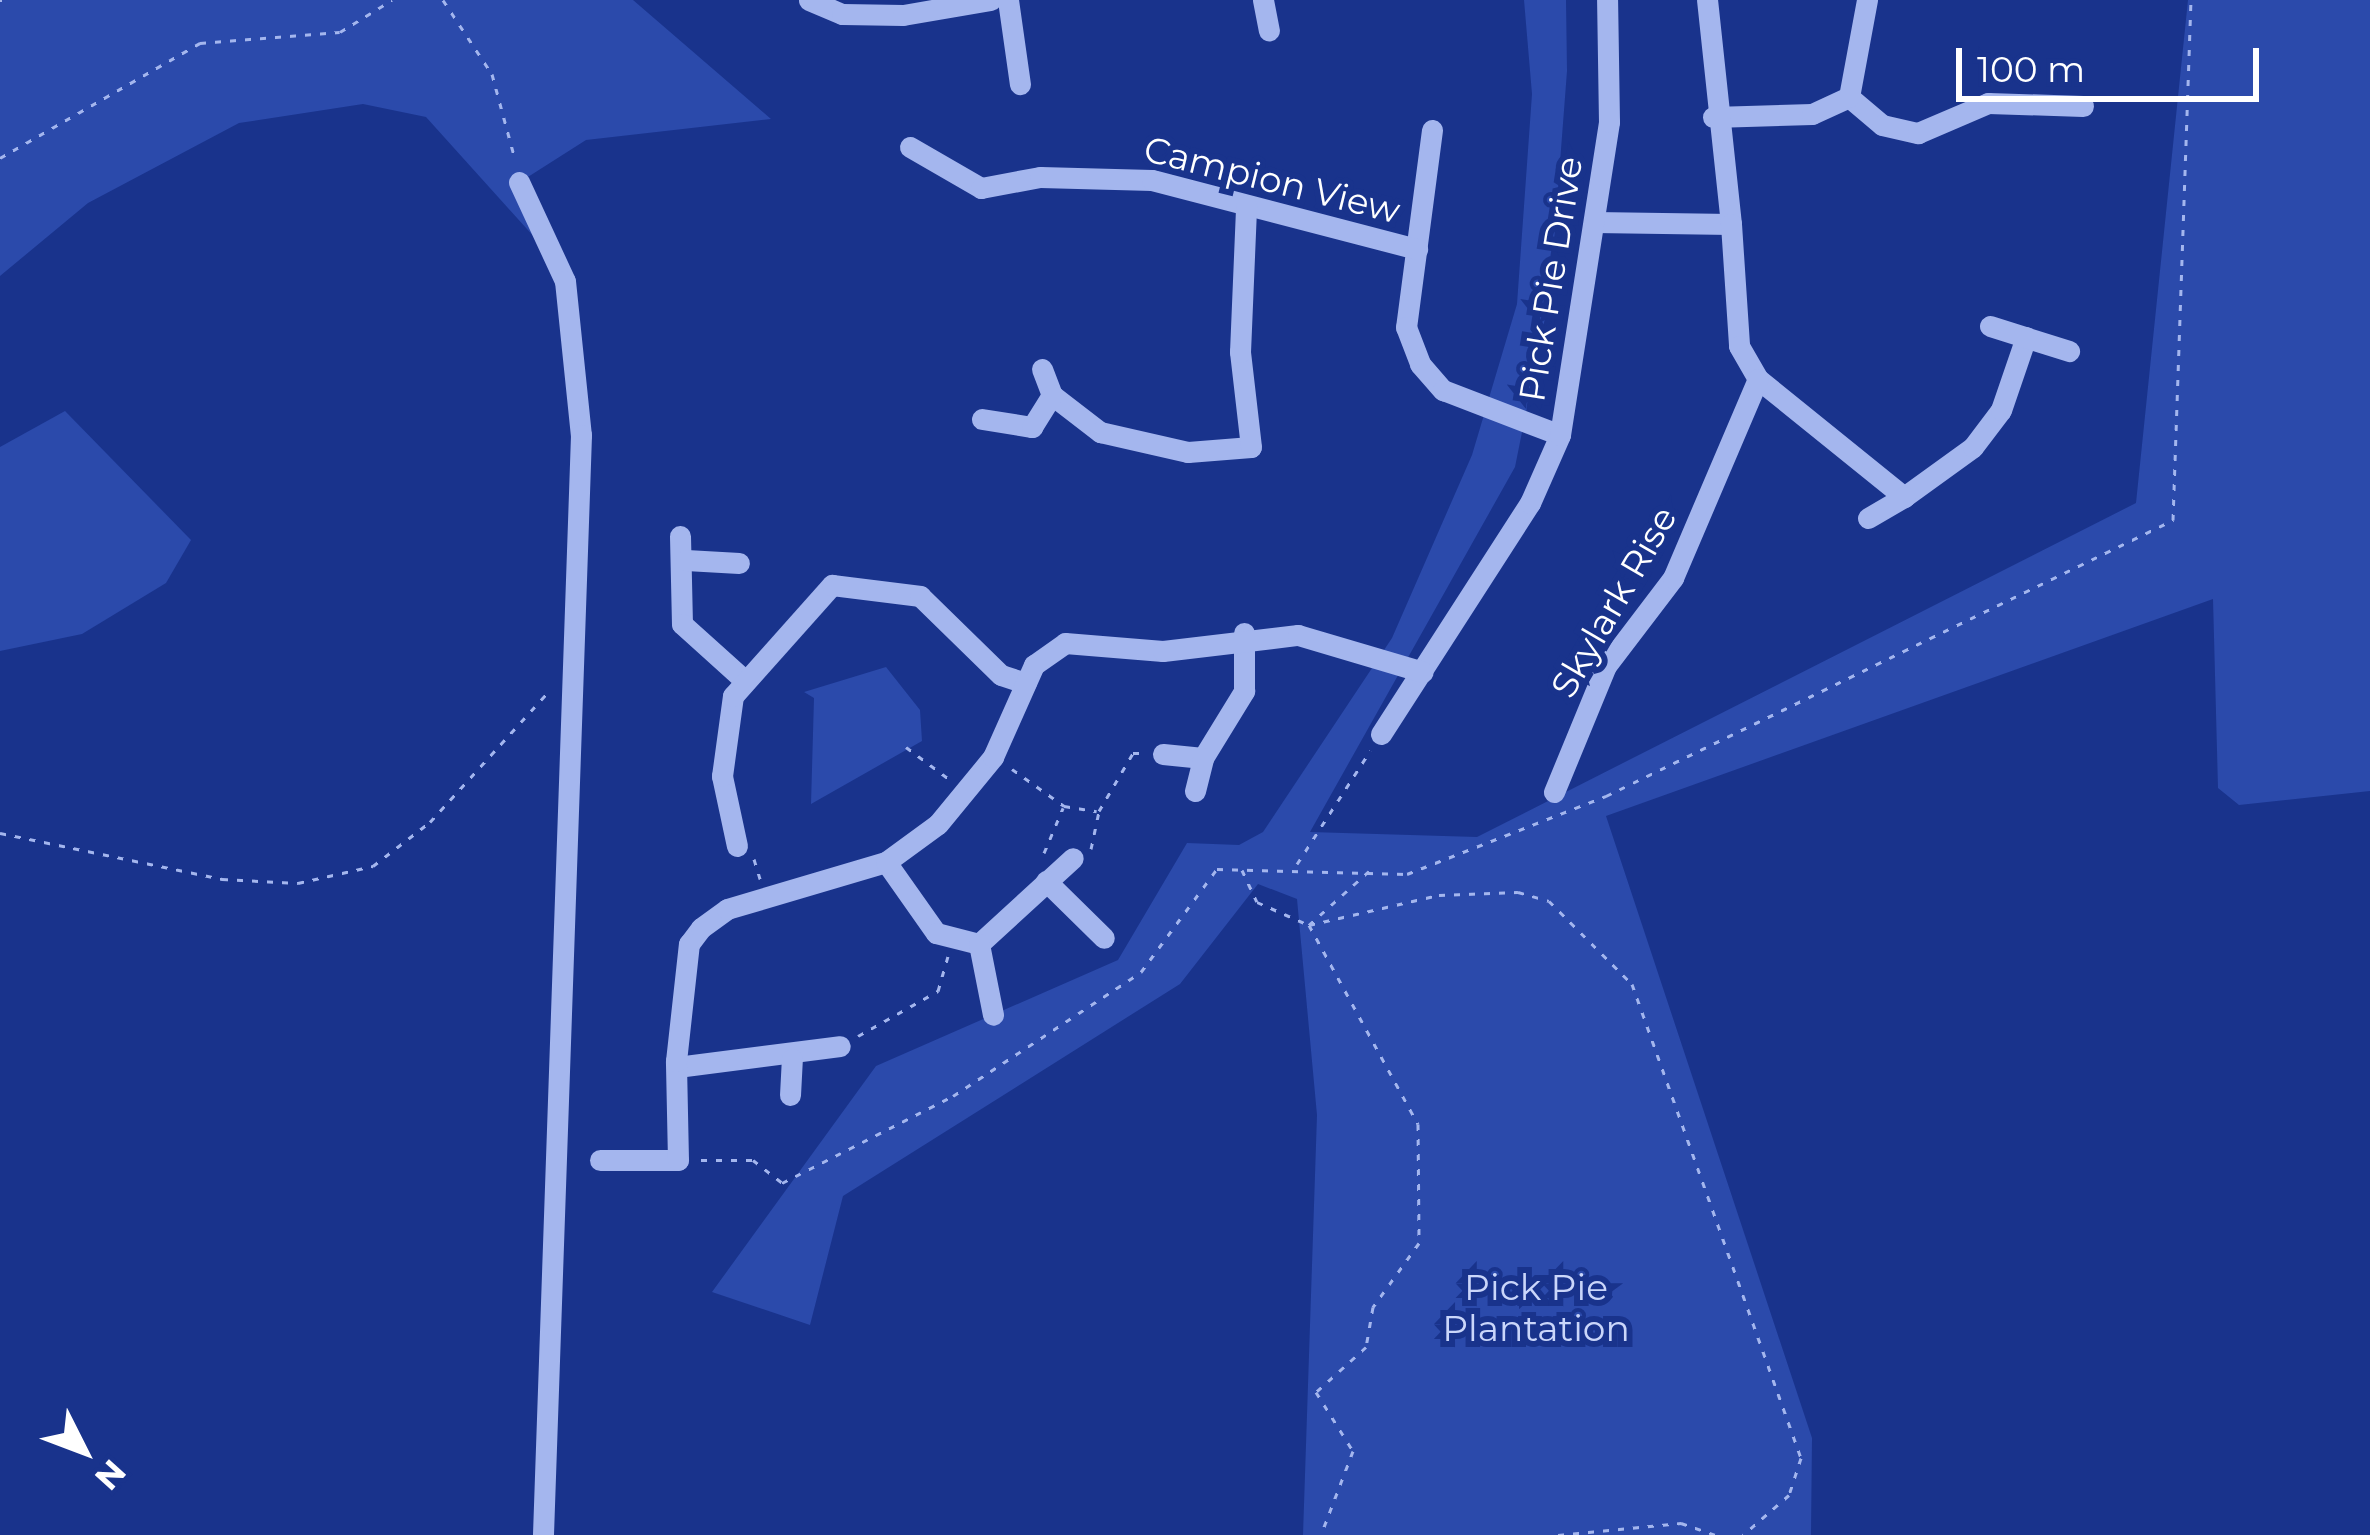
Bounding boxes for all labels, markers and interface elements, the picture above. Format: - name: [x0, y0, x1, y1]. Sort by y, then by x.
- scale bar: [1962, 24, 2265, 98]
- text: 100 m: [1977, 47, 2085, 91]
- street label: Campion View: [1140, 127, 1404, 233]
- street label: Pick Pie Drive: [1510, 153, 1592, 405]
- street label: Skylark Rise: [1542, 499, 1686, 705]
- park label: Pick Pie Plantation: [1442, 1265, 1630, 1350]
- north arrow: [24, 1391, 144, 1511]
- text: N: [87, 1452, 135, 1498]

